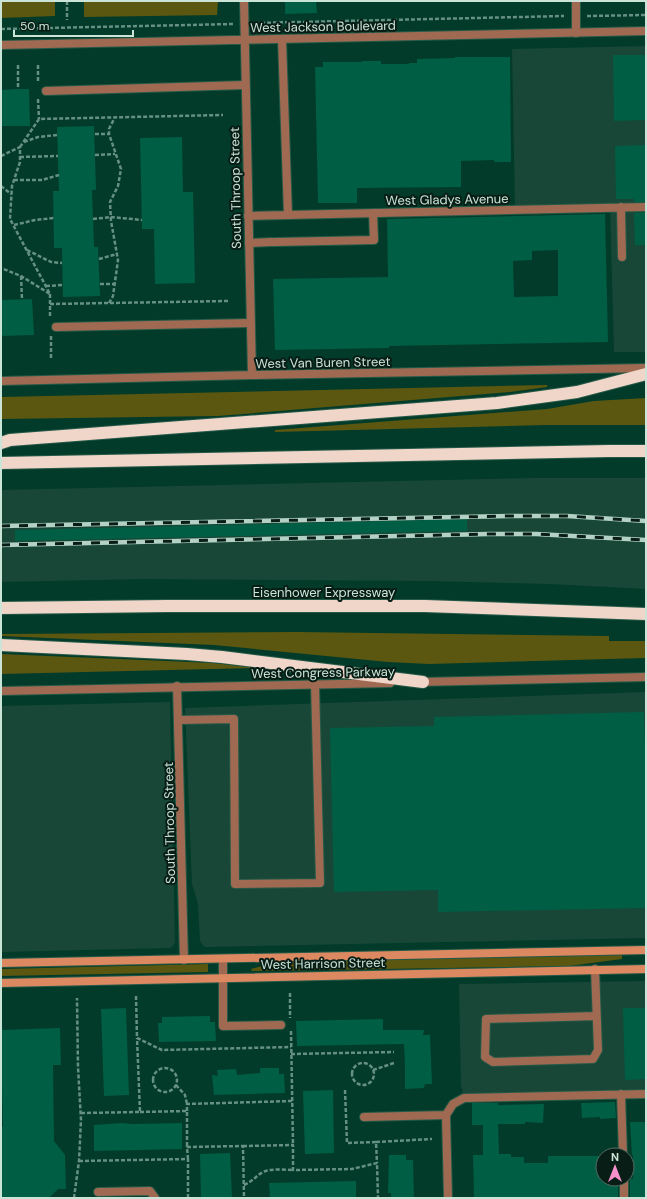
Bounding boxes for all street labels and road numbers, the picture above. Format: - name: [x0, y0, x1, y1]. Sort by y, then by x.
- street label: West Jackson Boulevard: [250, 17, 396, 36]
- street label: South Throop Street: [226, 127, 245, 249]
- street label: West Gladys Avenue: [385, 190, 509, 209]
- street label: West Van Buren Street: [255, 353, 391, 372]
- street label: Eisenhower Expressway: [253, 584, 395, 601]
- street label: West Congress Parkway: [251, 663, 395, 682]
- street label: South Throop Street: [160, 762, 179, 884]
- street label: West Harrison Street: [260, 954, 386, 973]

